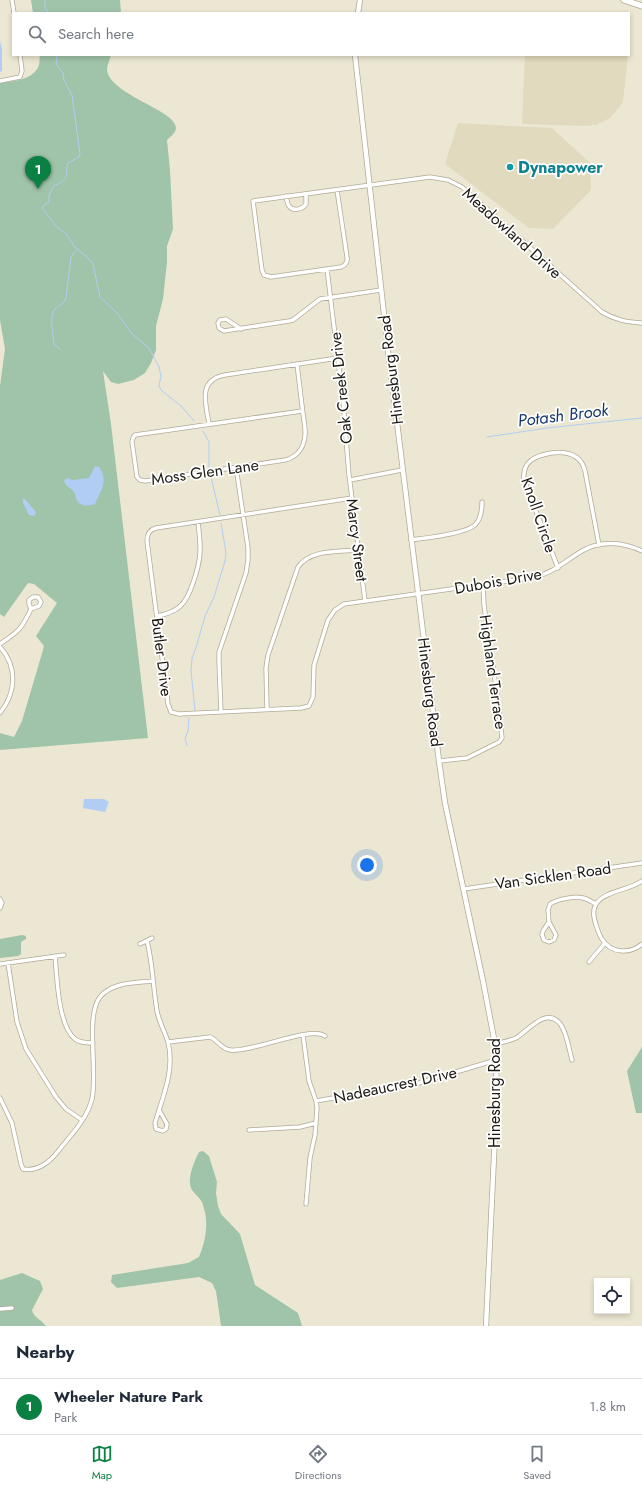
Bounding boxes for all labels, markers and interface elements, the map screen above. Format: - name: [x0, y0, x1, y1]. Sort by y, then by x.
- search box: [12, 12, 630, 56]
- icon: search: [26, 23, 48, 45]
- text: Search here: [58, 23, 134, 45]
- pin: 1: [25, 156, 51, 189]
- place label: Dynapower: [518, 156, 603, 179]
- marker: Dynapower: [505, 162, 515, 172]
- street label: Meadowland Drive: [457, 182, 567, 284]
- street label: Hinesburg Road: [373, 314, 409, 426]
- street label: Oak Creek Drive: [324, 331, 358, 445]
- water label: Potash Brook: [516, 397, 610, 432]
- street label: Moss Glen Lane: [150, 453, 260, 491]
- street label: Knoll Circle: [515, 474, 563, 556]
- street label: Marcy Street: [340, 497, 374, 583]
- street label: Dubois Drive: [453, 562, 543, 600]
- street label: Highland Terrace: [474, 613, 512, 731]
- street label: Butler Drive: [146, 616, 178, 698]
- street label: Hinesburg Road: [412, 636, 448, 748]
- your location: [357, 855, 377, 875]
- street label: Van Sicklen Road: [493, 856, 613, 896]
- street label: Hinesburg Road: [483, 1038, 506, 1148]
- street label: Nadeaucrest Drive: [331, 1061, 459, 1109]
- map controls: [594, 1278, 630, 1314]
- button: locate: [594, 1278, 630, 1314]
- text: Nearby: [16, 1340, 74, 1364]
- text: Wheeler Nature Park: [54, 1386, 203, 1408]
- text: 1: [26, 1397, 32, 1416]
- text: 1.8 km: [589, 1397, 626, 1416]
- text: Park: [54, 1408, 77, 1427]
- tab: Map: [91, 1443, 113, 1483]
- tab: Directions: [295, 1443, 341, 1483]
- tab: Saved: [523, 1443, 551, 1483]

